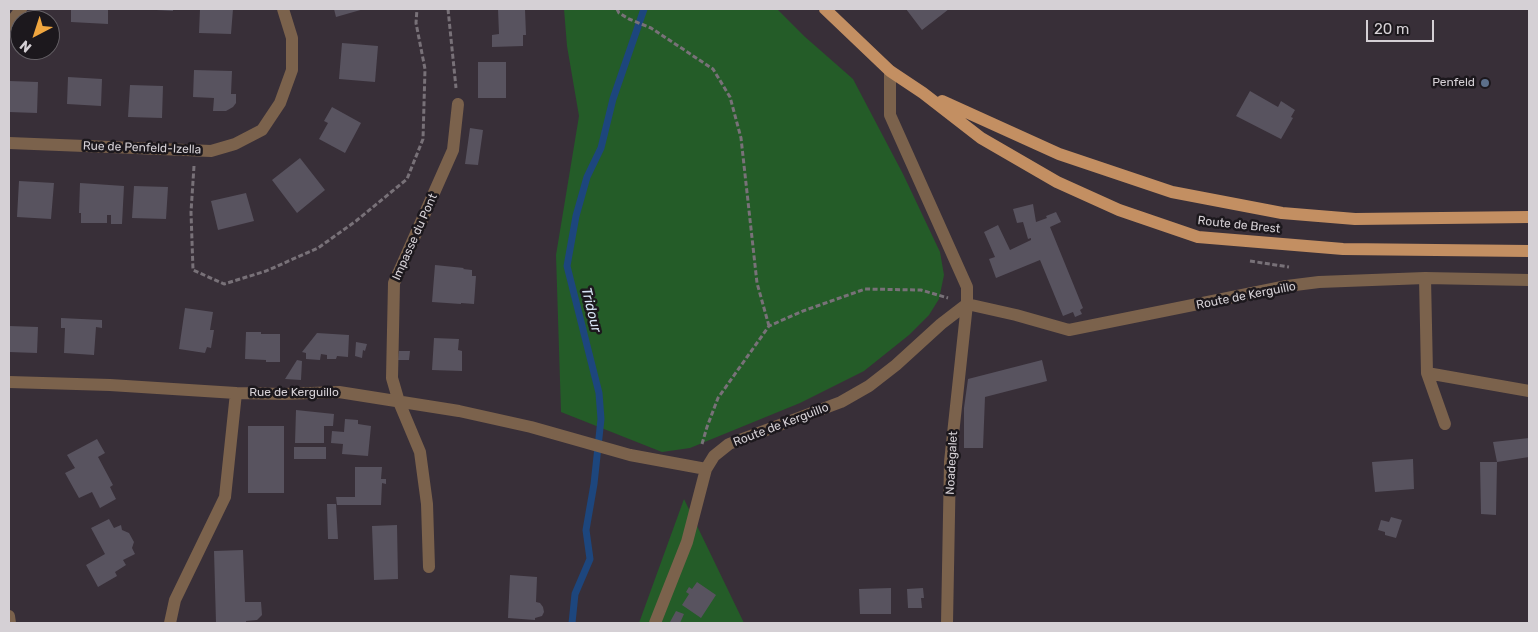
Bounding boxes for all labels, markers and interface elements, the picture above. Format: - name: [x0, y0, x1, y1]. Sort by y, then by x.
- north arrow: [10, 10, 60, 60]
- scale bar: [1368, 10, 1436, 42]
- text: 20 m: [1374, 20, 1409, 38]
- text: N: [16, 36, 35, 56]
- place label: Penfeld: [1432, 76, 1475, 90]
- marker: Penfeld: [1479, 77, 1491, 89]
- street label: Rue de Penfeld-Izella: [83, 139, 201, 157]
- street label: Impasse du Pont: [389, 191, 441, 283]
- street label: Route de Brest: [1197, 213, 1281, 237]
- street label: Route de Kerguillo: [1195, 279, 1297, 313]
- water label: Tridour: [577, 286, 605, 334]
- street label: Rue de Kerguillo: [249, 386, 339, 400]
- street label: Route de Kerguillo: [731, 400, 831, 450]
- street label: Noadegalet: [943, 431, 961, 495]

